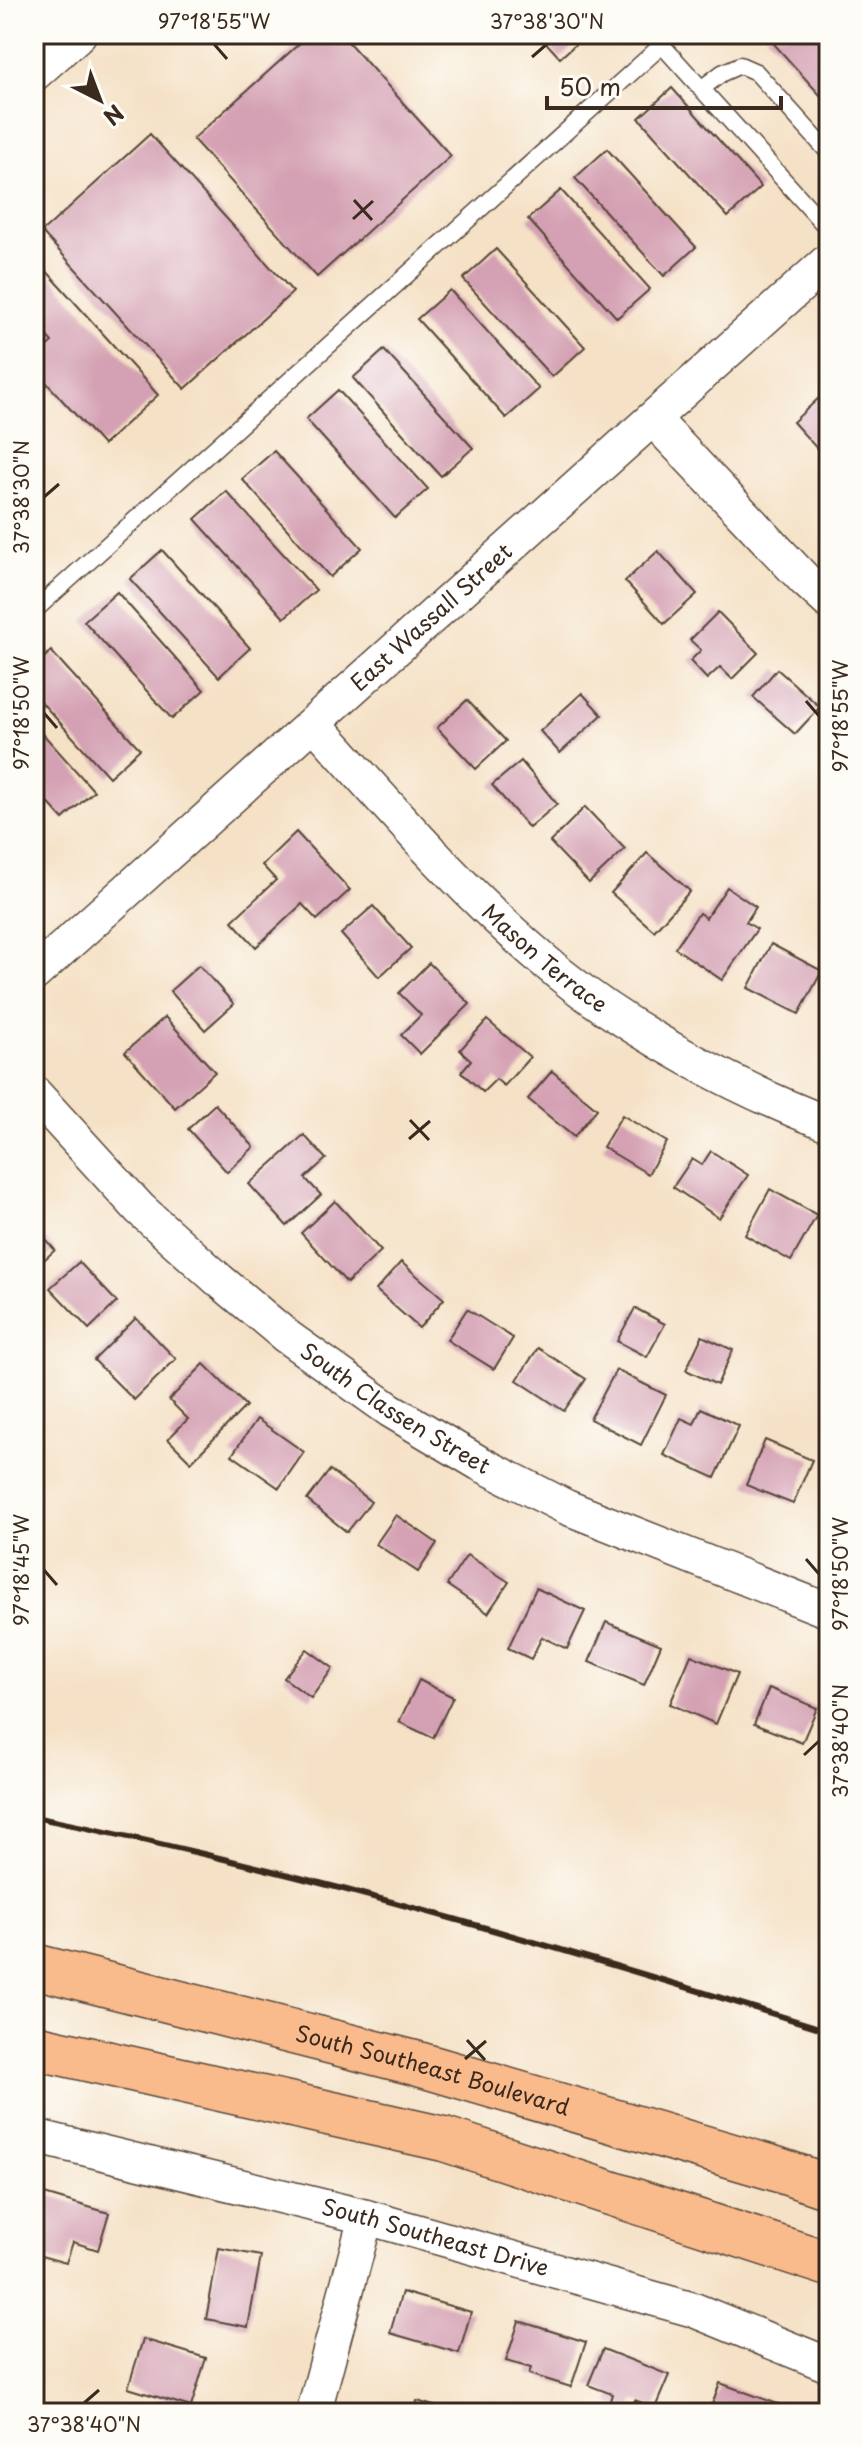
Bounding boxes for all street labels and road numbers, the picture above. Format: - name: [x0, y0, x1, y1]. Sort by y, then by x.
- street label: East Wassall Street: [342, 534, 519, 698]
- street label: Mason Terrace: [475, 895, 615, 1019]
- street label: South Classen Street: [294, 1333, 496, 1481]
- street label: South Southeast Boulevard: [292, 2015, 574, 2123]
- street label: South Southeast Drive: [319, 2189, 553, 2283]

